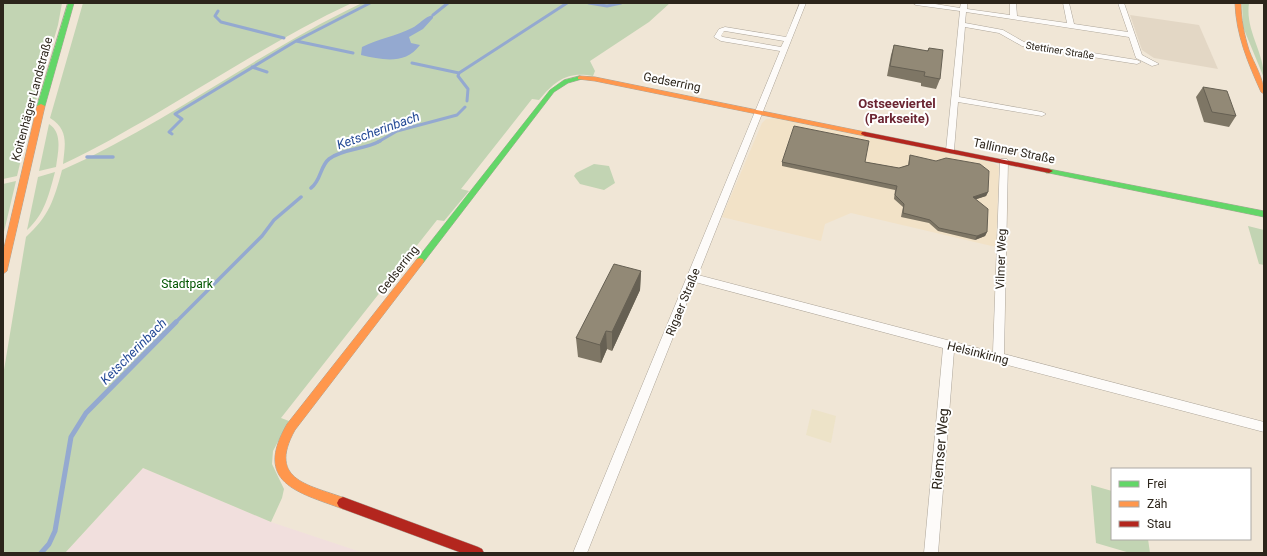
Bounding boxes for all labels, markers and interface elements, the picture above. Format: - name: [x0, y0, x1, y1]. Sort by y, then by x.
- street label: Koitenhäger Landstraße: [9, 36, 55, 162]
- street label: Stettiner Straße: [1025, 40, 1095, 61]
- street label: Gedserring: [642, 70, 702, 94]
- district label: Ostseeviertel (Parkseite): [858, 96, 936, 126]
- water label: Ketscherinbach: [335, 109, 422, 152]
- street label: Tallinner Straße: [972, 135, 1056, 167]
- street label: Vilmer Weg: [993, 228, 1009, 290]
- street label: Gedserring: [375, 243, 421, 297]
- street label: Rigaer Straße: [663, 266, 703, 338]
- park label: Stadtpark: [161, 277, 214, 291]
- water label: Ketscherinbach: [97, 315, 169, 387]
- street label: Helsinkiring: [946, 339, 1010, 367]
- street label: Riemser Weg: [928, 407, 952, 491]
- legend: [1111, 468, 1251, 540]
- text: Frei: [1147, 477, 1167, 491]
- text: Zäh: [1147, 497, 1167, 511]
- text: Stau: [1147, 517, 1171, 531]

